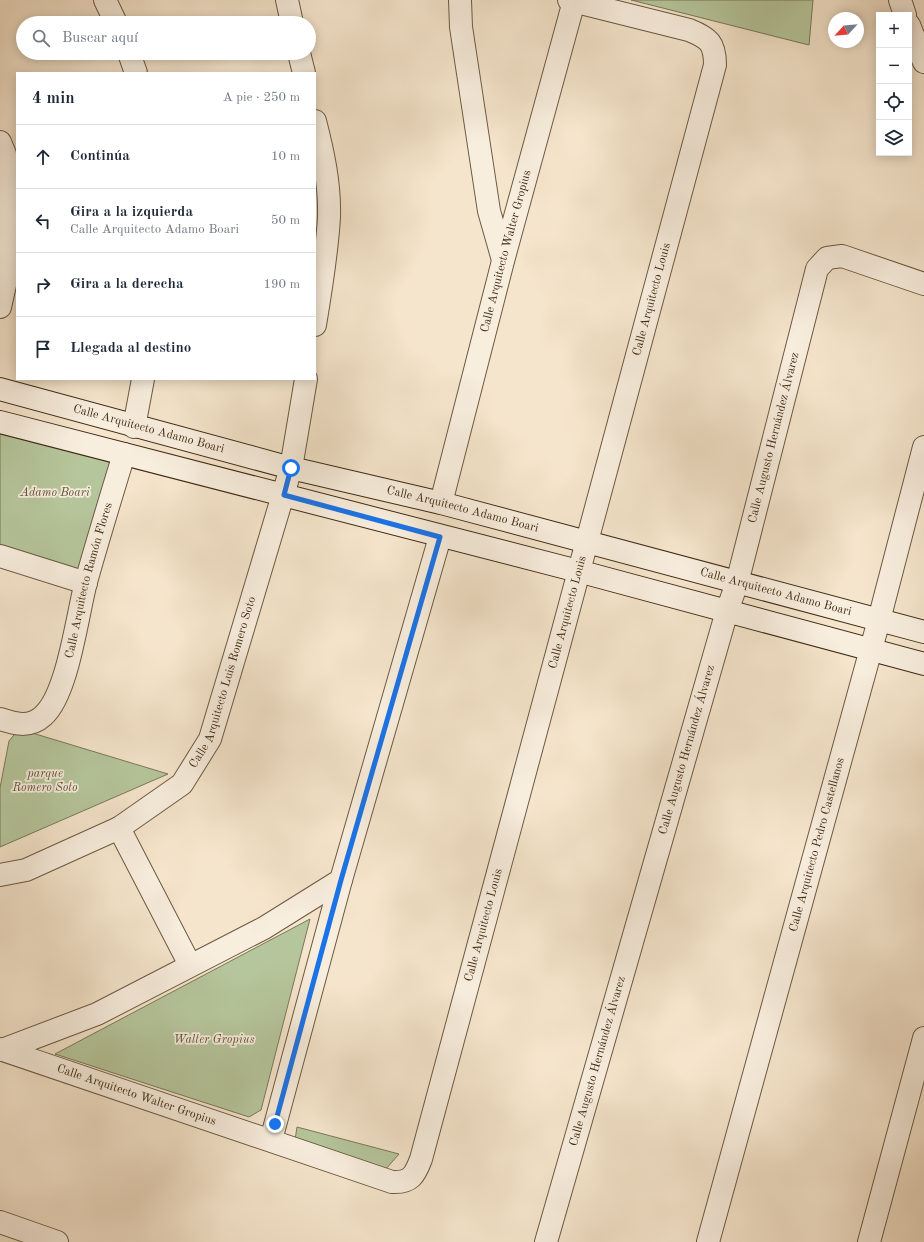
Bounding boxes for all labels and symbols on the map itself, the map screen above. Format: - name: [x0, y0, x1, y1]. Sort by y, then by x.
- north arrow: [828, 12, 864, 48]
- street label: Calle Arquitecto Walter Gropius: [479, 169, 534, 334]
- street label: Calle Arquitecto Louis: [631, 242, 673, 357]
- street label: Calle Augusto Hernández Álvarez: [746, 351, 802, 525]
- street label: Calle Arquitecto Adamo Boari: [72, 403, 226, 456]
- route start: [282, 459, 300, 477]
- street label: Calle Arquitecto Adamo Boari: [385, 485, 540, 535]
- park label: Adamo Boari: [19, 487, 90, 499]
- street label: Calle Arquitecto Ramón Flores: [63, 501, 115, 660]
- street label: Calle Arquitecto Louis: [547, 555, 589, 670]
- street label: Calle Arquitecto Adamo Boari: [699, 566, 853, 618]
- street label: Calle Arquitecto Luis Romero Soto: [187, 595, 258, 770]
- street label: Calle Augusto Hernández Álvarez: [657, 664, 717, 836]
- street label: Calle Arquitecto Pedro Castellanos: [788, 756, 847, 933]
- park label: parque Romero Soto: [11, 768, 78, 794]
- street label: Calle Arquitecto Louis: [463, 867, 505, 983]
- street label: Calle Augusto Hernández Álvarez: [568, 975, 628, 1148]
- park label: Walter Gropius: [173, 1034, 255, 1046]
- street label: Calle Arquitecto Walter Gropius: [55, 1063, 218, 1128]
- route end: [266, 1115, 284, 1133]

